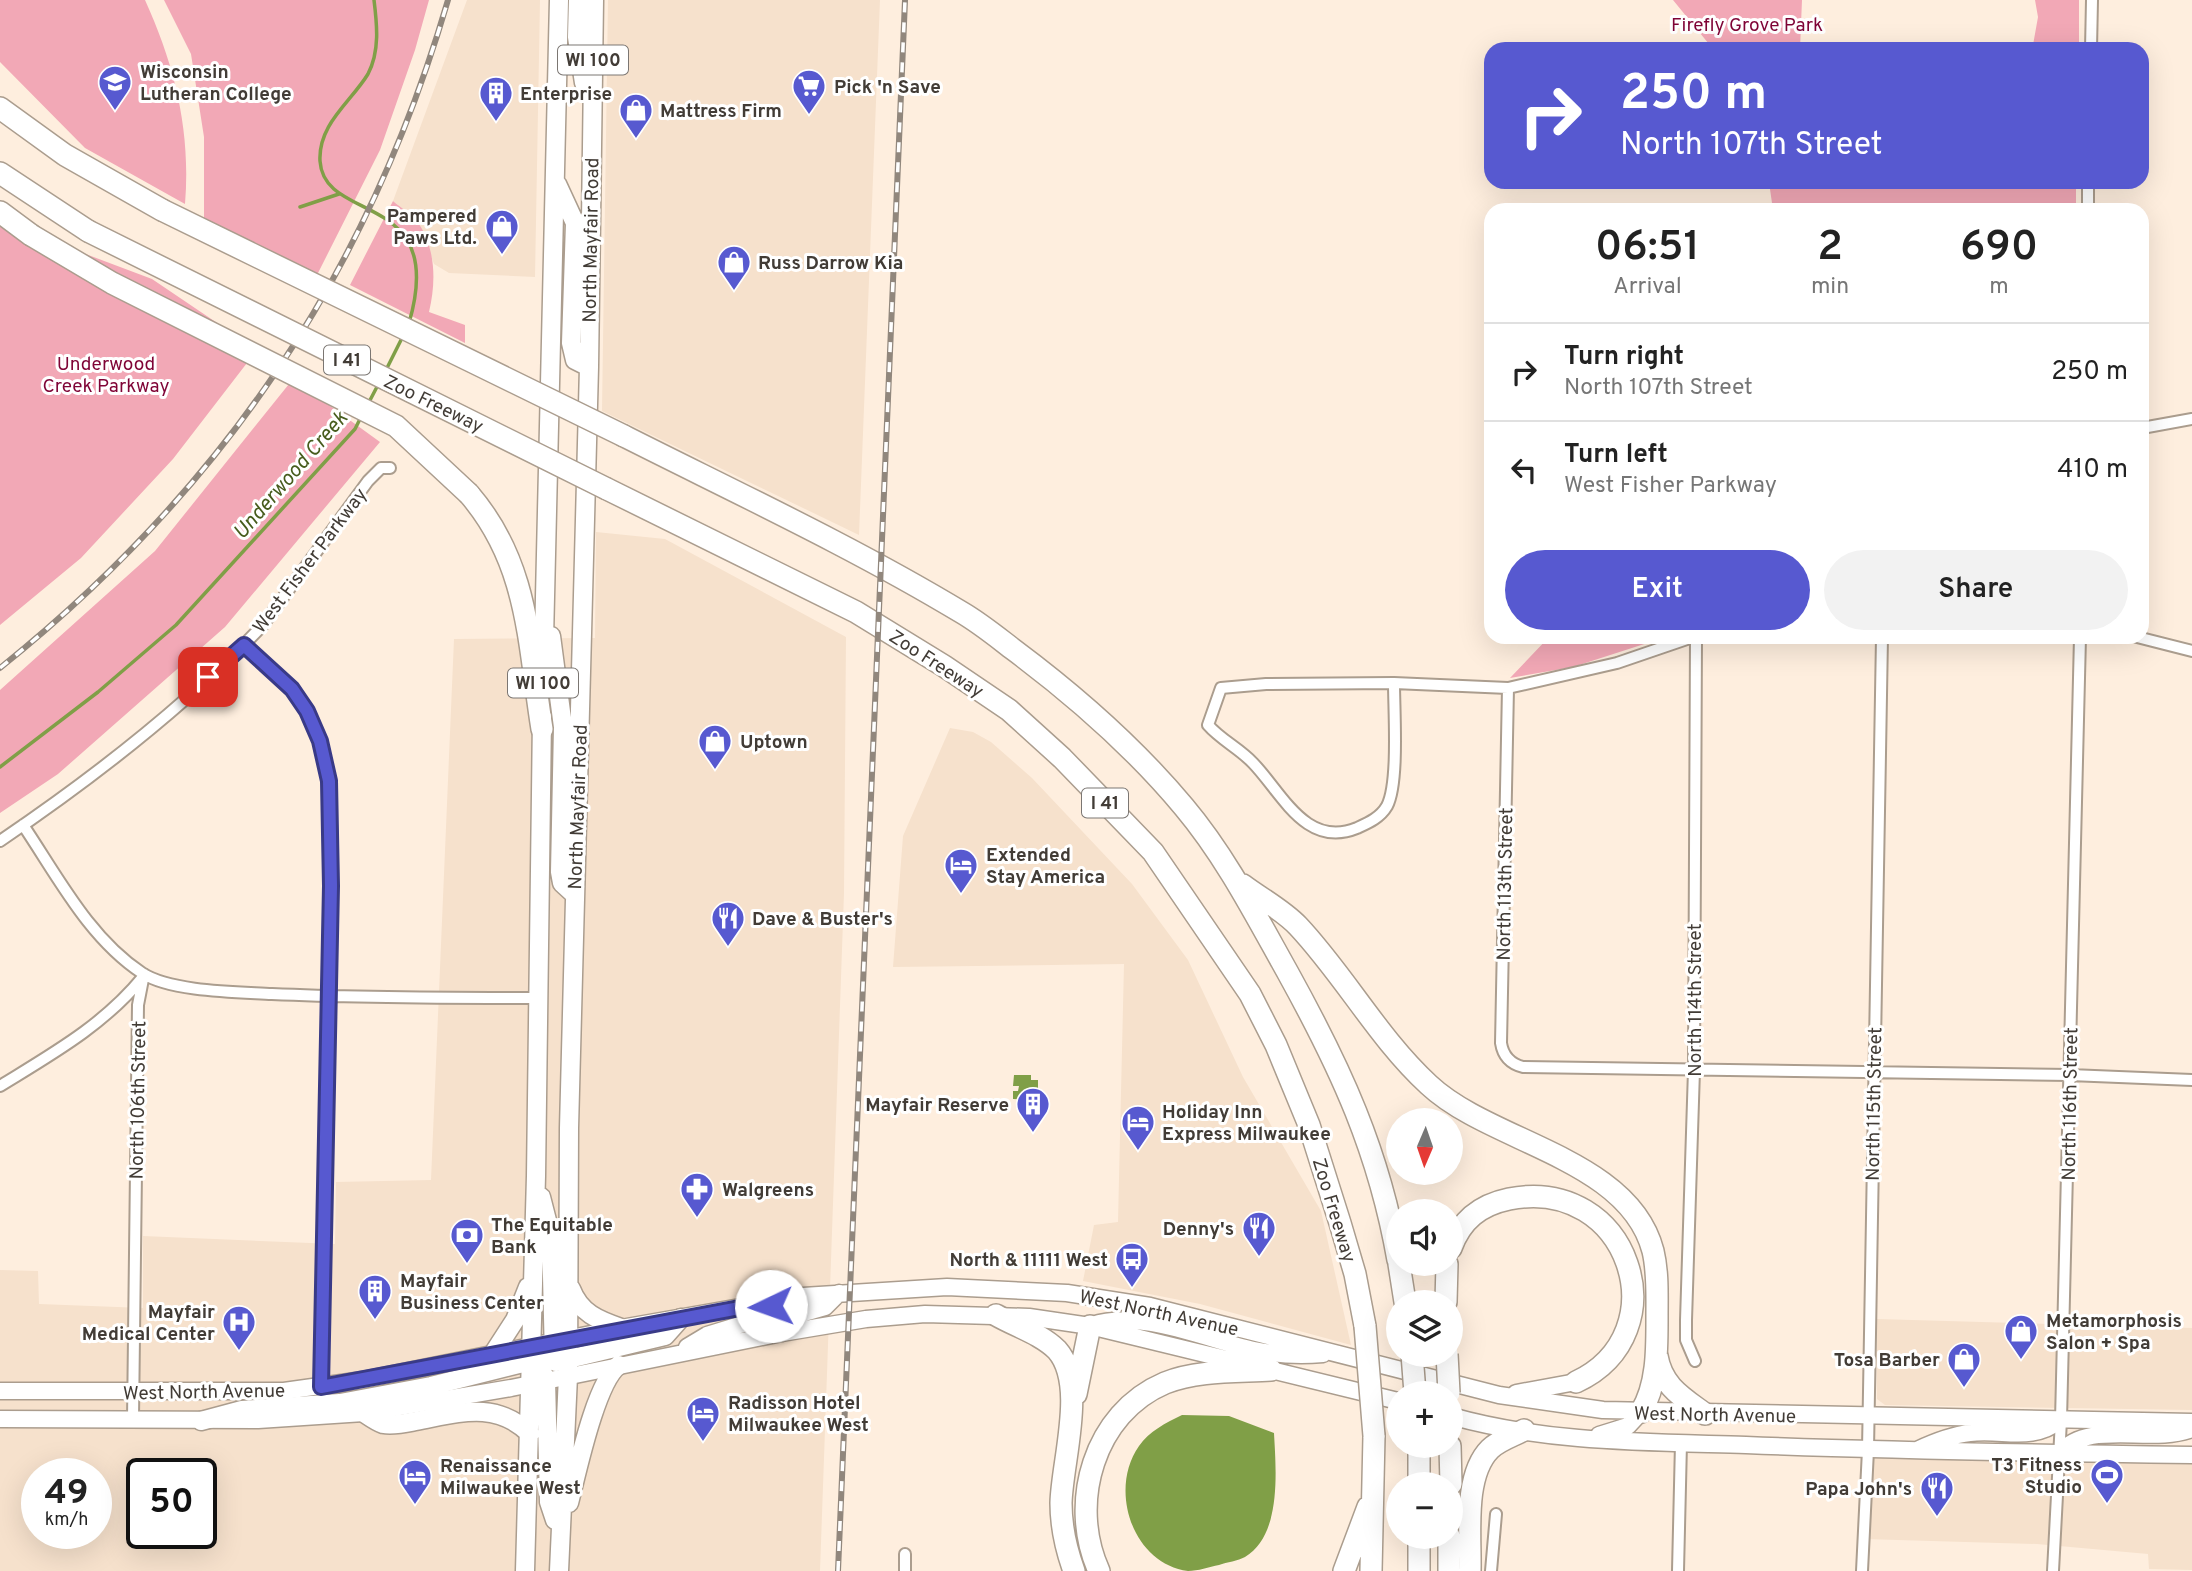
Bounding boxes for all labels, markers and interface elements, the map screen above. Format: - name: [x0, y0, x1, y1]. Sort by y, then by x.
- park label: Firefly Grove Park: [1671, 14, 1823, 38]
- road number: WI 100: [558, 46, 628, 74]
- place label: Wisconsin Lutheran College: [140, 61, 292, 107]
- school or university icon: Wisconsin Lutheran College: [96, 63, 134, 112]
- text: 250 m: [1620, 65, 1767, 127]
- supermarket icon: Pick 'n Save: [790, 67, 828, 116]
- icon: right: [1505, 70, 1596, 161]
- building icon: Enterprise: [477, 74, 515, 123]
- place label: Pick 'n Save: [834, 76, 941, 100]
- place label: Enterprise: [520, 83, 612, 107]
- shop icon: Mattress Firm: [617, 91, 655, 140]
- place label: Mattress Firm: [660, 100, 782, 124]
- text: North 107th Street: [1620, 126, 1883, 166]
- street label: North Mayfair Road: [579, 157, 605, 323]
- place label: Pampered Paws Ltd.: [387, 205, 477, 251]
- shop icon: Pampered Paws Ltd.: [483, 207, 521, 256]
- text: 06:51: [1595, 222, 1700, 275]
- text: 2: [1817, 222, 1843, 275]
- text: 690: [1960, 222, 2038, 275]
- shop icon: Russ Darrow Kia: [715, 243, 753, 292]
- place label: Russ Darrow Kia: [758, 252, 903, 276]
- text: Arrival: [1613, 273, 1682, 302]
- text: min: [1811, 273, 1849, 302]
- text: m: [1989, 273, 2009, 302]
- text: Turn right: [1564, 341, 1684, 374]
- road number: I 41: [324, 346, 370, 374]
- park label: Underwood Creek Parkway: [43, 353, 169, 399]
- icon: right: [1505, 353, 1543, 391]
- text: 250 m: [2051, 356, 2128, 389]
- street label: Zoo Freeway: [379, 370, 487, 439]
- text: North 107th Street: [1564, 374, 1753, 403]
- water label: Underwood Creek: [228, 406, 355, 546]
- text: Turn left: [1564, 439, 1668, 472]
- icon: left: [1505, 451, 1543, 489]
- text: 410 m: [2057, 454, 2128, 487]
- text: West Fisher Parkway: [1564, 472, 1777, 501]
- street label: West Fisher Parkway: [248, 484, 373, 639]
- button: Exit: [1505, 550, 1810, 630]
- button: Share: [1824, 550, 2128, 630]
- street label: Zoo Freeway: [884, 625, 988, 704]
- pin: [178, 647, 238, 707]
- icon: arrive: [189, 658, 227, 696]
- road number: WI 100: [508, 668, 578, 698]
- shop icon: Uptown: [696, 722, 734, 771]
- street label: North Mayfair Road: [564, 724, 594, 890]
- place label: Uptown: [740, 731, 808, 755]
- road number: I 41: [1082, 788, 1128, 818]
- street label: North 113th Street: [1493, 807, 1519, 961]
- place label: Extended Stay America: [986, 844, 1105, 890]
- hotel icon: Extended Stay America: [942, 846, 980, 895]
- restaurant icon: Dave & Buster's: [709, 899, 747, 948]
- place label: Dave & Buster's: [752, 908, 893, 932]
- street label: North 114th Street: [1684, 923, 1708, 1077]
- street label: North 106th Street: [126, 1021, 152, 1180]
- street label: North 115th Street: [1862, 1027, 1888, 1181]
- street label: North 116th Street: [2058, 1027, 2084, 1181]
- building icon: Mayfair Reserve: [1014, 1085, 1052, 1134]
- place label: Mayfair Reserve: [865, 1094, 1009, 1118]
- place label: Holiday Inn Express Milwaukee: [1162, 1101, 1331, 1147]
- hotel icon: Holiday Inn Express Milwaukee: [1119, 1103, 1157, 1152]
- north arrow: [1386, 1108, 1463, 1185]
- map controls: [1386, 1108, 1463, 1549]
- street label: Zoo Freeway: [1306, 1155, 1360, 1266]
- pharmacy icon: Walgreens: [678, 1170, 716, 1219]
- place label: Walgreens: [722, 1179, 814, 1203]
- button: sound: [1386, 1199, 1463, 1276]
- restaurant icon: Denny's: [1240, 1209, 1278, 1258]
- place label: The Equitable Bank: [491, 1214, 613, 1260]
- bank icon: The Equitable Bank: [448, 1216, 486, 1265]
- place label: Denny's: [1163, 1218, 1234, 1242]
- bus stop icon: North & 11111 West: [1113, 1240, 1151, 1289]
- place label: North & 11111 West: [949, 1249, 1108, 1273]
- position arrow: [734, 1269, 808, 1343]
- place label: Mayfair Business Center: [400, 1270, 544, 1316]
- building icon: Mayfair Business Center: [356, 1272, 394, 1321]
- street label: West North Avenue: [1077, 1285, 1240, 1343]
- button: layers: [1386, 1290, 1463, 1367]
- place label: Mayfair Medical Center: [82, 1301, 215, 1347]
- hospital icon: Mayfair Medical Center: [220, 1303, 258, 1352]
- place label: Metamorphosis Salon + Spa: [2046, 1310, 2182, 1356]
- shop icon: Metamorphosis Salon + Spa: [2002, 1312, 2040, 1361]
- shop icon: Tosa Barber: [1945, 1340, 1983, 1389]
- place label: Tosa Barber: [1834, 1349, 1940, 1373]
- street label: West North Avenue: [123, 1380, 285, 1406]
- button: +: [1386, 1381, 1463, 1458]
- place label: Radisson Hotel Milwaukee West: [728, 1392, 869, 1438]
- hotel icon: Radisson Hotel Milwaukee West: [684, 1394, 722, 1443]
- street label: West North Avenue: [1634, 1403, 1796, 1429]
- place label: T3 Fitness Studio: [1991, 1454, 2082, 1500]
- place label: Renaissance Milwaukee West: [440, 1455, 581, 1501]
- sports icon: T3 Fitness Studio: [2088, 1456, 2126, 1505]
- hotel icon: Renaissance Milwaukee West: [396, 1457, 434, 1506]
- speed limit sign: 50: [126, 1458, 217, 1549]
- restaurant icon: Papa John's: [1918, 1469, 1956, 1518]
- text: 49: [44, 1472, 89, 1516]
- button: −: [1386, 1472, 1463, 1549]
- place label: Papa John's: [1805, 1478, 1912, 1502]
- text: km/h: [45, 1509, 88, 1532]

